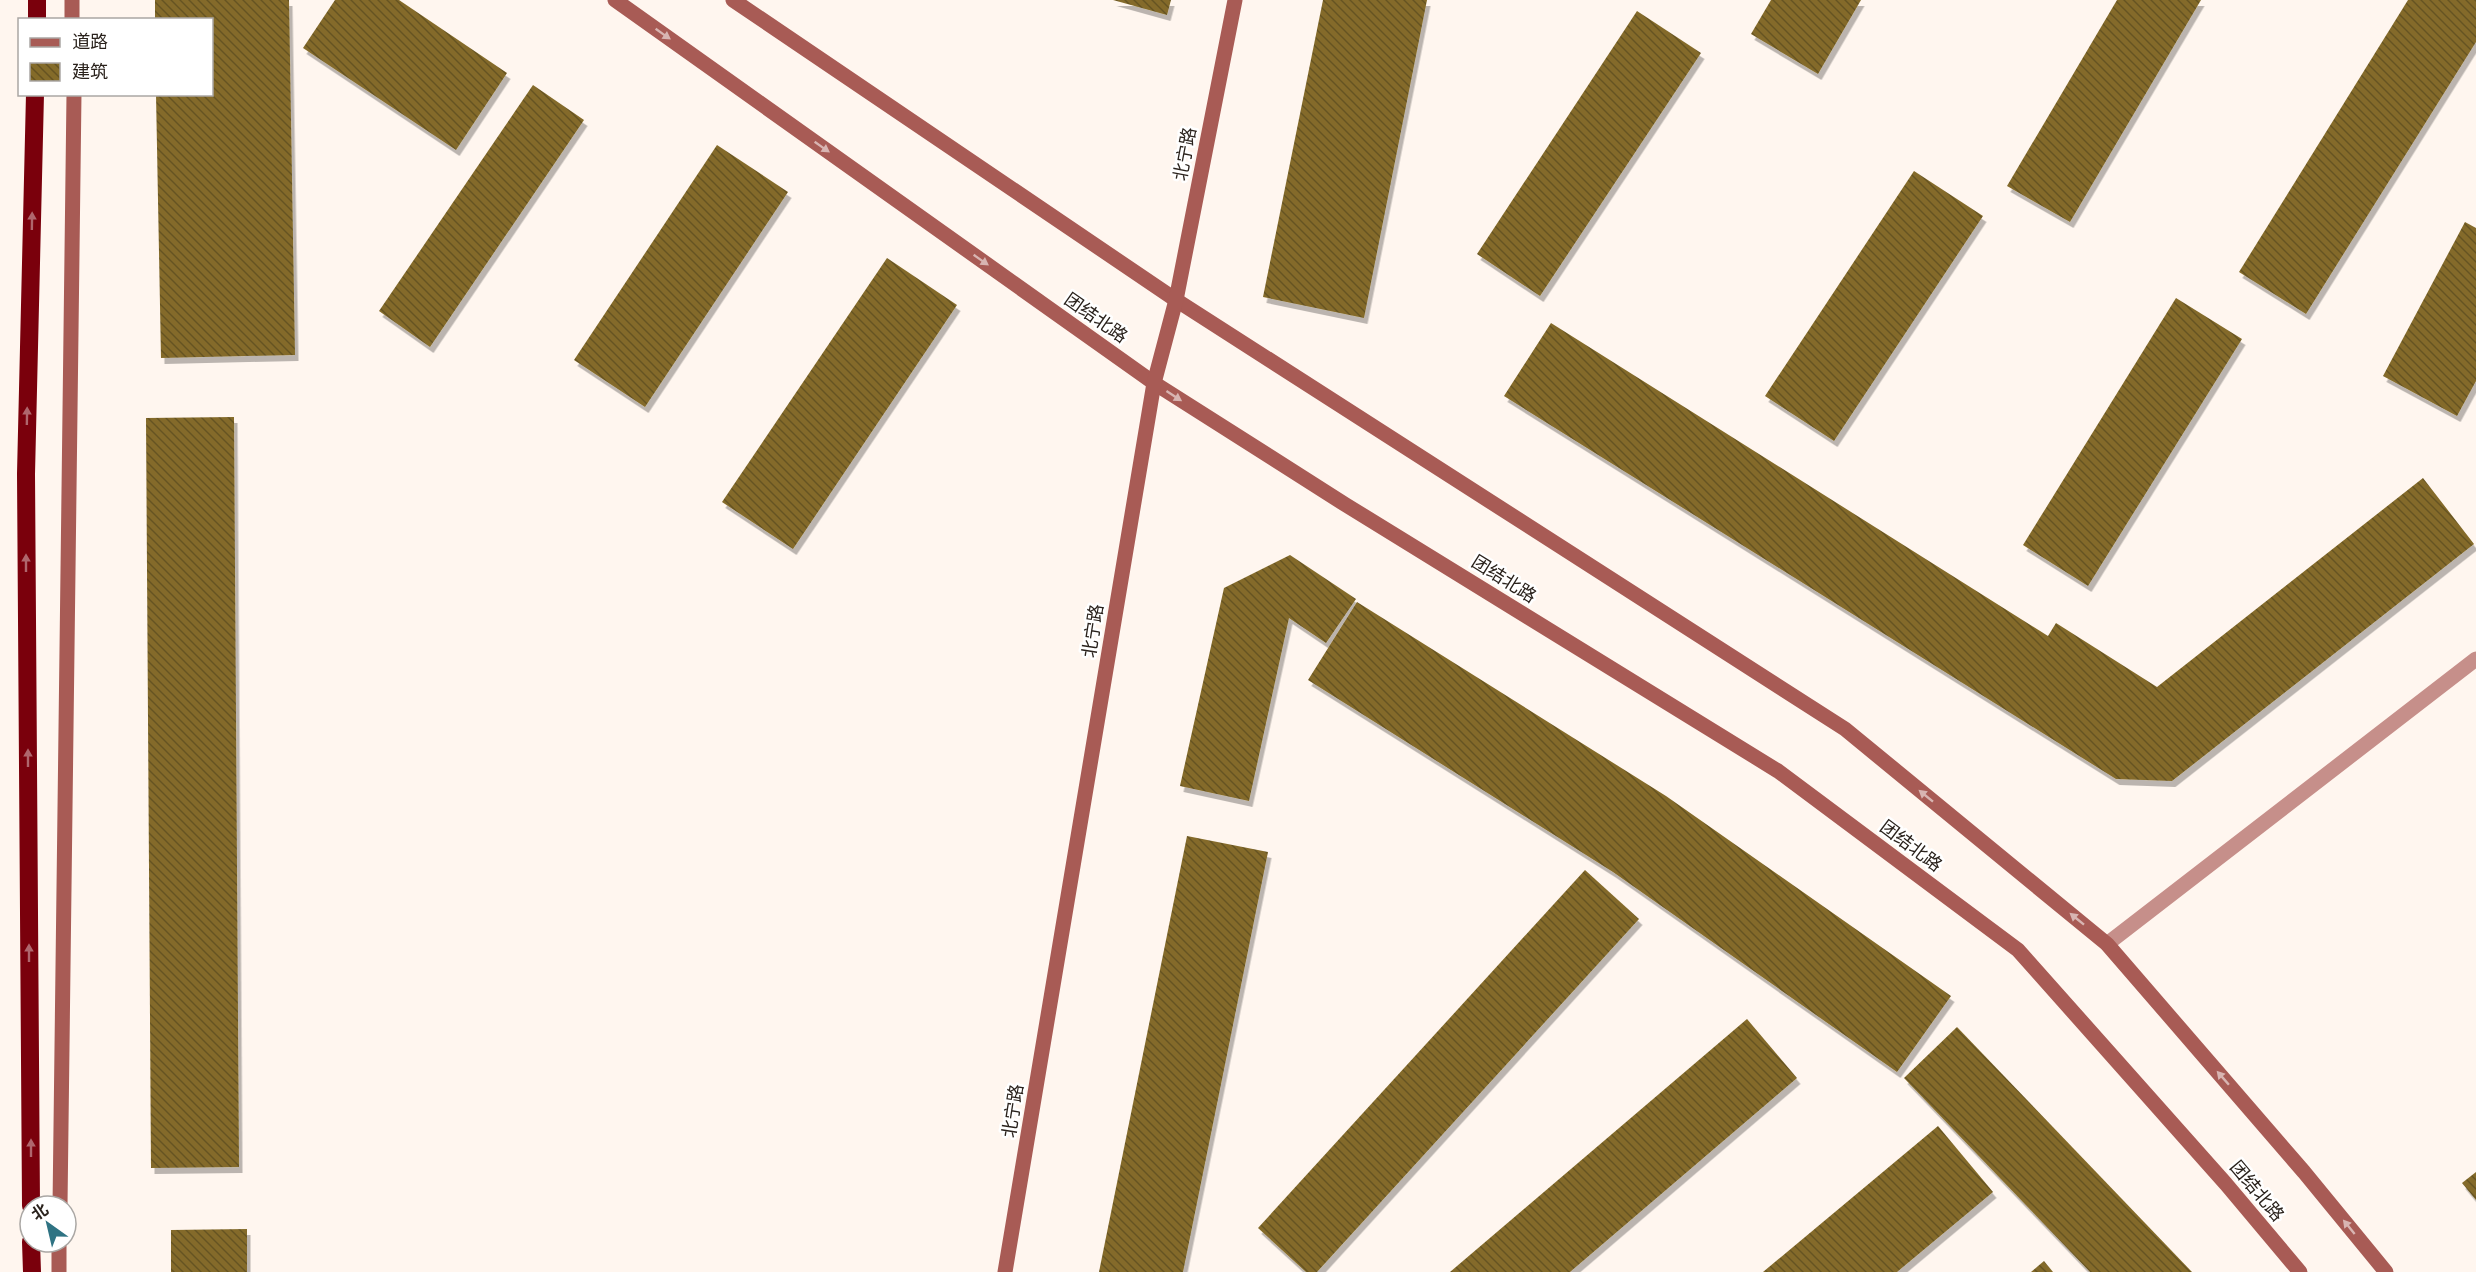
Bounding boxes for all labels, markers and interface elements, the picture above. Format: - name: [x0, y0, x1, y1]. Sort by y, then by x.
- legend: [18, 18, 213, 96]
- one-way arrow: [654, 28, 670, 40]
- text: 道路: [72, 31, 108, 53]
- text: 建筑: [72, 61, 108, 83]
- street label: 北宁路: [1169, 125, 1201, 183]
- one-way arrow: [813, 141, 829, 153]
- one-way arrow: [27, 211, 36, 230]
- one-way arrow: [972, 254, 988, 266]
- street label: 团结北路: [1060, 288, 1132, 348]
- one-way arrow: [1166, 390, 1182, 402]
- one-way arrow: [22, 406, 32, 425]
- street label: 团结北路: [1468, 551, 1540, 607]
- one-way arrow: [21, 553, 31, 572]
- street label: 北宁路: [1078, 603, 1108, 659]
- one-way arrow: [23, 748, 33, 767]
- one-way arrow: [1919, 790, 1934, 803]
- street label: 团结北路: [1876, 816, 1946, 876]
- one-way arrow: [2069, 913, 2085, 926]
- one-way arrow: [24, 943, 34, 962]
- one-way arrow: [2217, 1071, 2230, 1086]
- street label: 北宁路: [998, 1083, 1028, 1139]
- one-way arrow: [26, 1138, 36, 1157]
- street label: 团结北路: [2225, 1156, 2289, 1226]
- north arrow: [18, 1194, 78, 1254]
- text: 北: [28, 1200, 52, 1224]
- one-way arrow: [2343, 1219, 2356, 1235]

